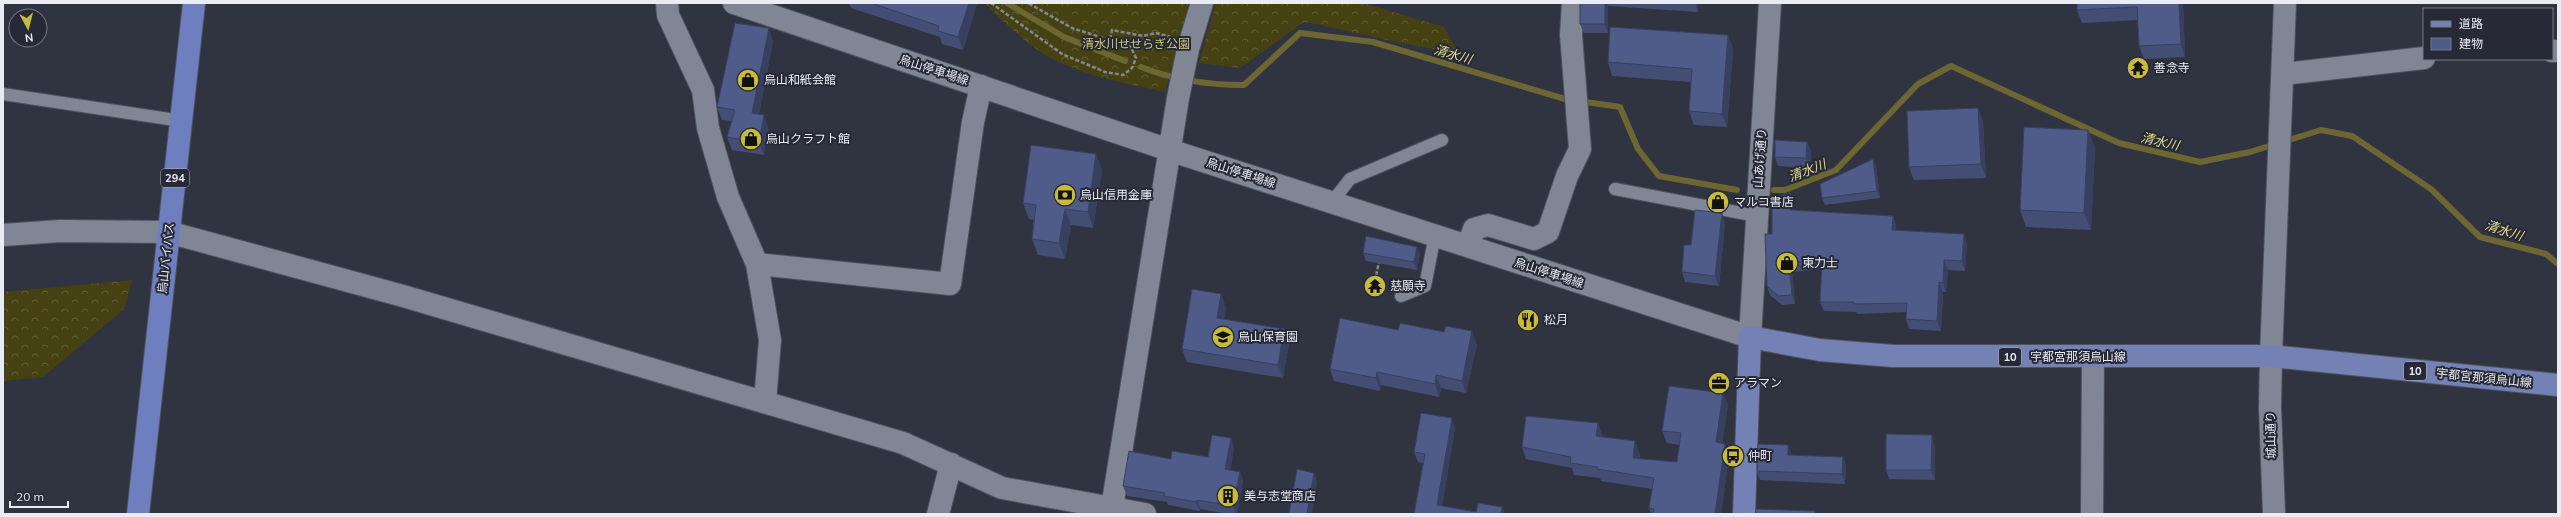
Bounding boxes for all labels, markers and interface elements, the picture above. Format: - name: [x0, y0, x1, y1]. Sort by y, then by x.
- north arrow: [8, 8, 48, 48]
- legend: [2423, 8, 2553, 60]
- text: 道路: [2459, 16, 2483, 31]
- text: N: [24, 30, 34, 45]
- park label: 清水川せせらぎ公園: [1082, 36, 1190, 51]
- text: 建物: [2459, 36, 2483, 51]
- water label: 清水川: [1432, 41, 1476, 68]
- street label: 烏山停車場線: [898, 51, 971, 88]
- temple icon: 善念寺: [2125, 55, 2151, 81]
- place label: 善念寺: [2154, 60, 2190, 75]
- shop icon: 烏山和紙会館: [735, 67, 761, 93]
- place label: 烏山和紙会館: [764, 72, 836, 87]
- shop icon: 烏山クラフト館: [738, 126, 764, 152]
- street label: 山あげ通り: [1750, 128, 1769, 188]
- water label: 清水川: [2139, 129, 2183, 154]
- place label: 烏山クラフト館: [766, 131, 850, 146]
- street label: 烏山停車場線: [1205, 154, 1278, 191]
- water label: 清水川: [1786, 155, 1830, 184]
- road number: 294: [161, 169, 189, 187]
- bank icon: 烏山信用金庫: [1052, 182, 1078, 208]
- place label: 烏山信用金庫: [1080, 187, 1152, 202]
- shop icon: マルコ書店: [1705, 189, 1731, 215]
- place label: マルコ書店: [1734, 194, 1794, 209]
- water label: 清水川: [2483, 216, 2527, 244]
- street label: 烏山バイパス: [154, 221, 177, 294]
- shop icon: 東力士: [1774, 250, 1800, 276]
- street label: 烏山停車場線: [1513, 254, 1586, 291]
- place label: 東力士: [1802, 255, 1838, 270]
- temple icon: 慈願寺: [1362, 273, 1388, 299]
- place label: 慈願寺: [1390, 278, 1426, 293]
- restaurant icon: 松月: [1515, 307, 1541, 333]
- place label: 松月: [1544, 312, 1568, 327]
- school or university icon: 烏山保育園: [1210, 324, 1236, 350]
- place label: 烏山保育園: [1238, 329, 1298, 344]
- road number: 10: [1999, 348, 2021, 366]
- street label: 宇都宮那須烏山線: [2030, 349, 2126, 364]
- road number: 10: [2404, 362, 2426, 380]
- street label: 宇都宮那須烏山線: [2436, 365, 2533, 390]
- office icon: アラマン: [1706, 370, 1732, 396]
- place label: アラマン: [1734, 375, 1782, 390]
- street label: 城山通り: [2263, 411, 2278, 459]
- bus stop icon: 仲町: [1720, 443, 1746, 469]
- place label: 仲町: [1748, 448, 1772, 463]
- scale bar: [10, 483, 68, 509]
- building icon: 美与志堂商店: [1215, 483, 1241, 509]
- place label: 美与志堂商店: [1244, 488, 1316, 503]
- text: 20 m: [16, 489, 44, 504]

